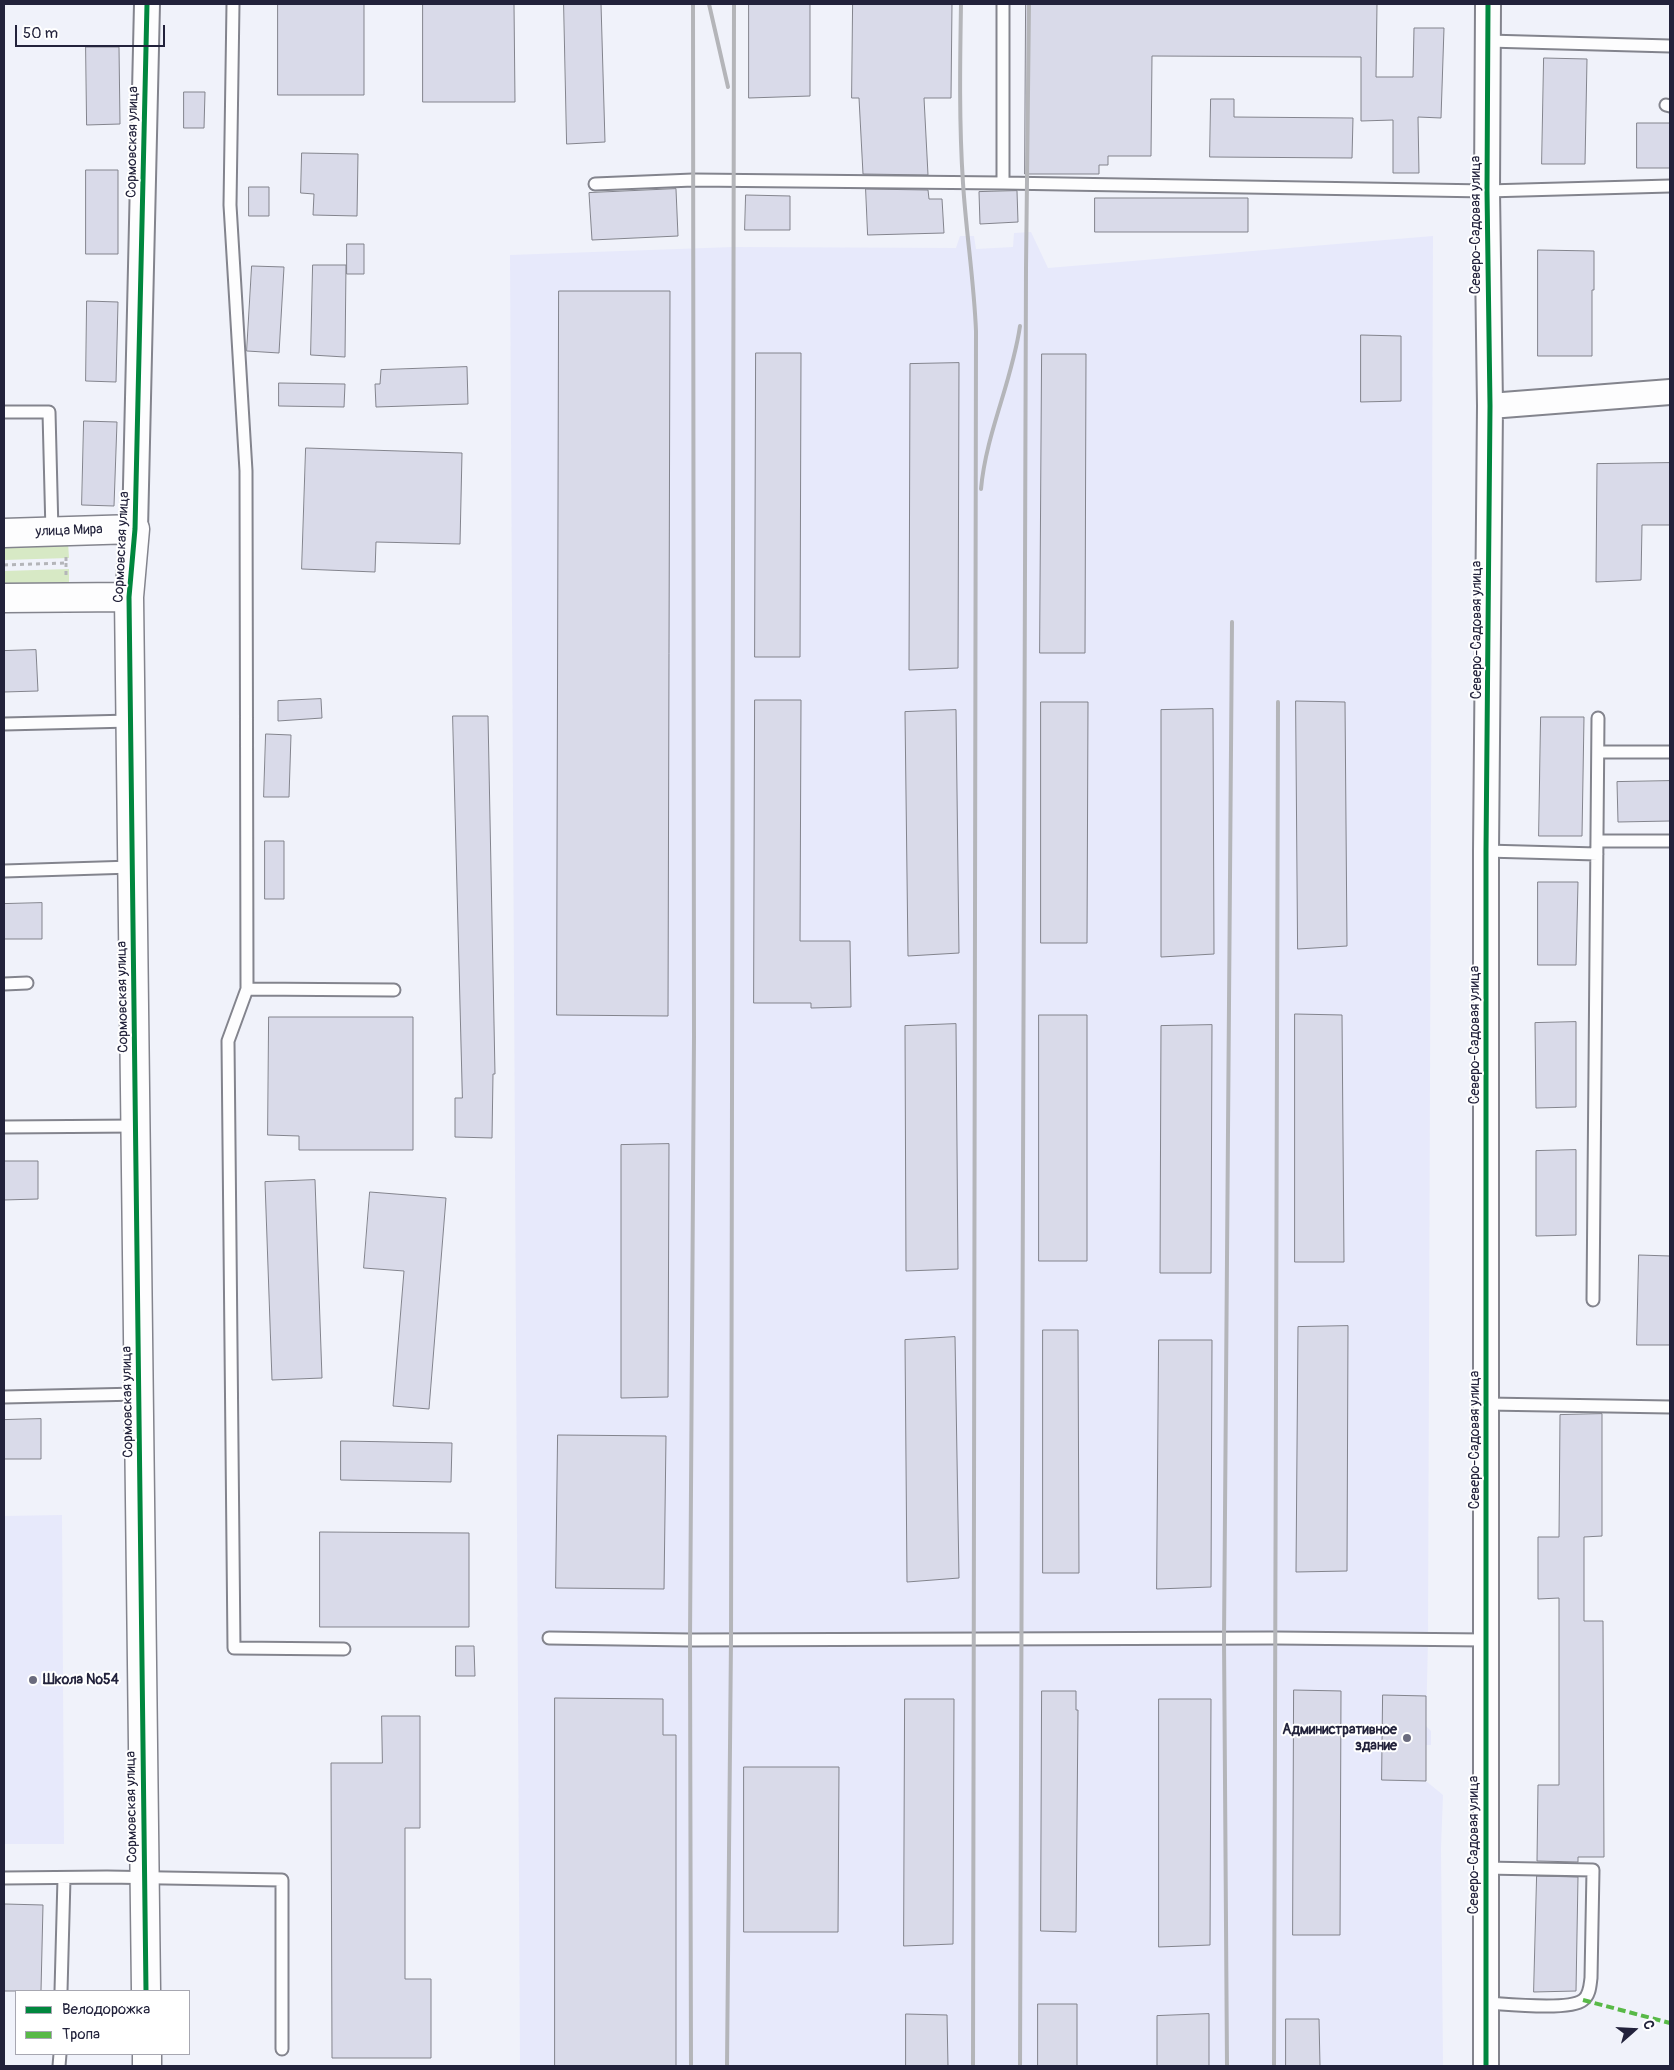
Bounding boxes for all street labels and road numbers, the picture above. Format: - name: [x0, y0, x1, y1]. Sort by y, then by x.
- street label: Сормовская улица: [124, 86, 142, 198]
- street label: Северо-Садовая улица: [1468, 156, 1484, 294]
- street label: Сормовская улица: [111, 491, 133, 603]
- street label: улица Мира: [35, 521, 103, 541]
- street label: Северо-Садовая улица: [1469, 561, 1485, 699]
- street label: Сормовская улица: [114, 941, 132, 1053]
- street label: Северо-Садовая улица: [1467, 966, 1483, 1104]
- street label: Сормовская улица: [119, 1346, 137, 1458]
- street label: Северо-Садовая улица: [1467, 1371, 1483, 1509]
- street label: Сормовская улица: [123, 1751, 141, 1863]
- street label: Северо-Садовая улица: [1466, 1776, 1482, 1914]

